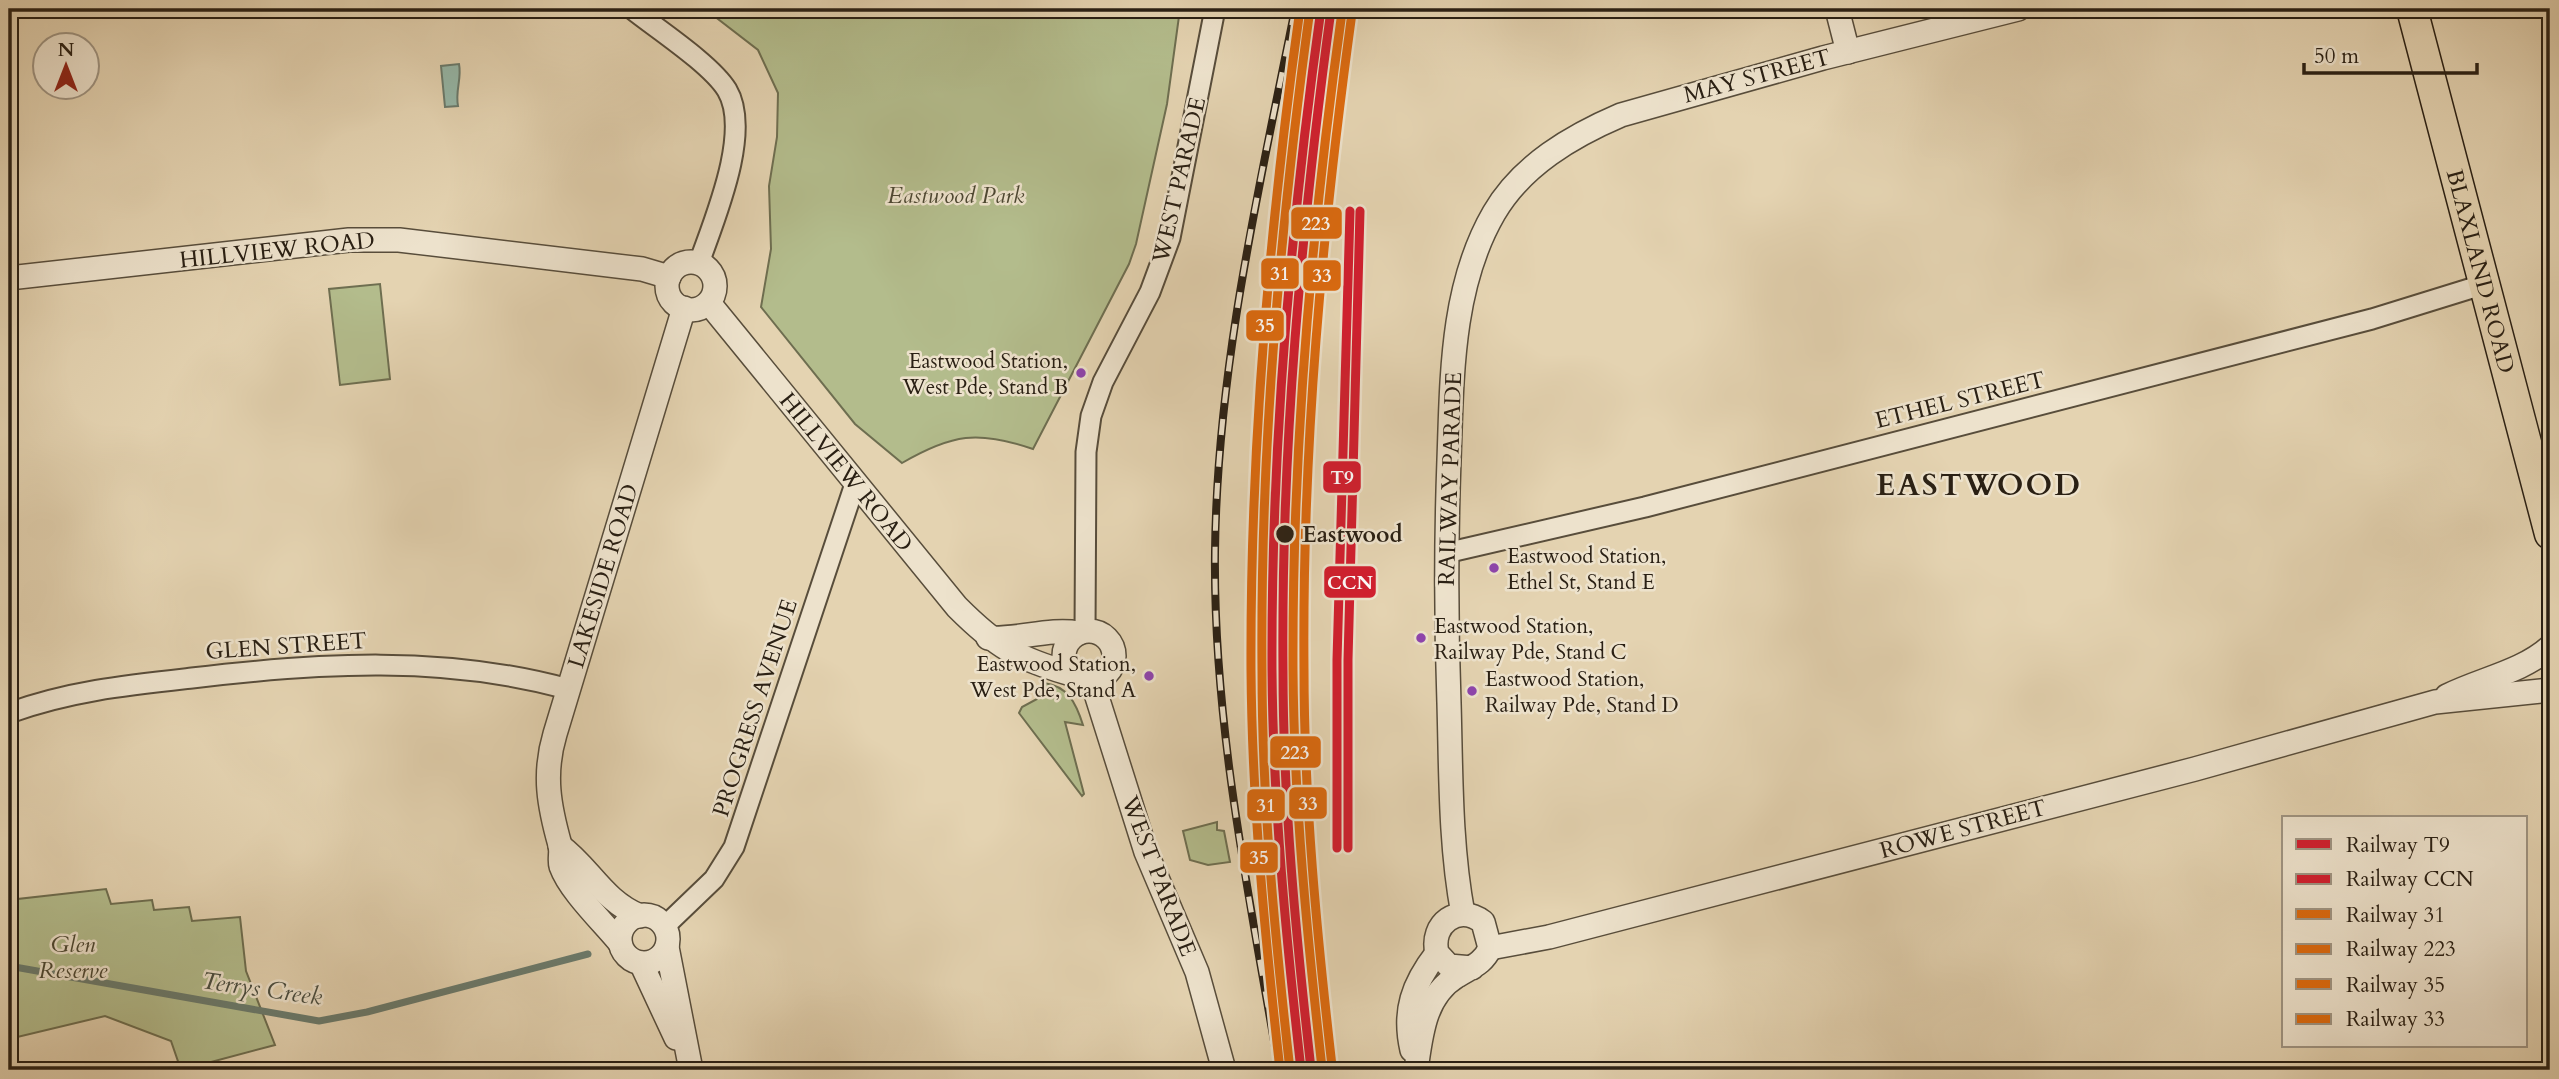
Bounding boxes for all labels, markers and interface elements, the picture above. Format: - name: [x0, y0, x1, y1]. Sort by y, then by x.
- north arrow: [32, 32, 102, 102]
- scale bar: [2304, 32, 2477, 76]
- text: N: [58, 37, 75, 63]
- street label: MAY STREET: [1680, 41, 1834, 111]
- text: 50 m: [2314, 42, 2359, 71]
- street label: WEST PARADE: [1145, 94, 1213, 267]
- street label: BLAXLAND ROAD: [2439, 166, 2523, 376]
- park label: Eastwood Park: [888, 180, 1025, 211]
- line badge: 223: [1290, 206, 1343, 240]
- text: 223: [1301, 211, 1331, 237]
- street label: HILLVIEW ROAD: [178, 224, 376, 276]
- line badge: 31: [1260, 257, 1300, 290]
- line badge: 33: [1302, 259, 1342, 292]
- text: 31: [1270, 261, 1290, 287]
- text: 33: [1312, 263, 1332, 289]
- line badge: 35: [1245, 309, 1285, 342]
- text: 35: [1255, 313, 1275, 339]
- place label: Eastwood Station, West Pde, Stand B: [902, 347, 1068, 402]
- street label: ETHEL STREET: [1872, 364, 2048, 436]
- marker: Eastwood Station, West Pde, Stand B: [1074, 366, 1088, 380]
- street label: RAILWAY PARADE: [1431, 371, 1469, 587]
- street label: HILLVIEW ROAD: [772, 386, 920, 558]
- line badge: T9: [1322, 460, 1362, 494]
- text: T9: [1330, 465, 1354, 491]
- district label: EASTWOOD: [1876, 465, 2082, 506]
- street label: LAKESIDE ROAD: [560, 480, 646, 672]
- place label: Eastwood: [1302, 519, 1403, 550]
- marker: Eastwood: [1274, 523, 1296, 545]
- place label: Eastwood Station, Ethel St, Stand E: [1507, 542, 1666, 597]
- marker: Eastwood Station, Ethel St, Stand E: [1487, 561, 1501, 575]
- line badge: CCN: [1323, 565, 1377, 599]
- text: CCN: [1327, 570, 1373, 596]
- street label: PROGRESS AVENUE: [705, 595, 805, 821]
- place label: Eastwood Station, Railway Pde, Stand C: [1434, 612, 1627, 667]
- street label: GLEN STREET: [204, 625, 368, 667]
- marker: Eastwood Station, Railway Pde, Stand C: [1414, 631, 1428, 645]
- place label: Eastwood Station, West Pde, Stand A: [969, 650, 1136, 705]
- place label: Eastwood Station, Railway Pde, Stand D: [1485, 665, 1679, 720]
- marker: Eastwood Station, West Pde, Stand A: [1142, 669, 1156, 683]
- marker: Eastwood Station, Railway Pde, Stand D: [1465, 684, 1479, 698]
- line badge: 223: [1269, 735, 1322, 769]
- text: 223: [1280, 740, 1310, 766]
- line badge: 33: [1288, 786, 1328, 820]
- line badge: 31: [1246, 788, 1286, 822]
- street label: WEST PARADE: [1114, 790, 1204, 961]
- text: 33: [1298, 791, 1318, 817]
- street label: ROWE STREET: [1876, 792, 2050, 866]
- text: 31: [1256, 793, 1276, 819]
- legend: [2282, 816, 2528, 1048]
- text: Railway T9: [2346, 831, 2450, 860]
- line badge: 35: [1239, 841, 1279, 874]
- text: 35: [1249, 845, 1269, 871]
- text: Railway CCN: [2346, 865, 2474, 894]
- text: Railway 31: [2346, 901, 2445, 930]
- park label: Glen Reserve: [39, 929, 108, 986]
- text: Railway 223: [2346, 935, 2456, 964]
- water label: Terrys Creek: [200, 964, 324, 1014]
- text: Railway 35: [2346, 971, 2445, 1000]
- text: Railway 33: [2346, 1005, 2445, 1034]

